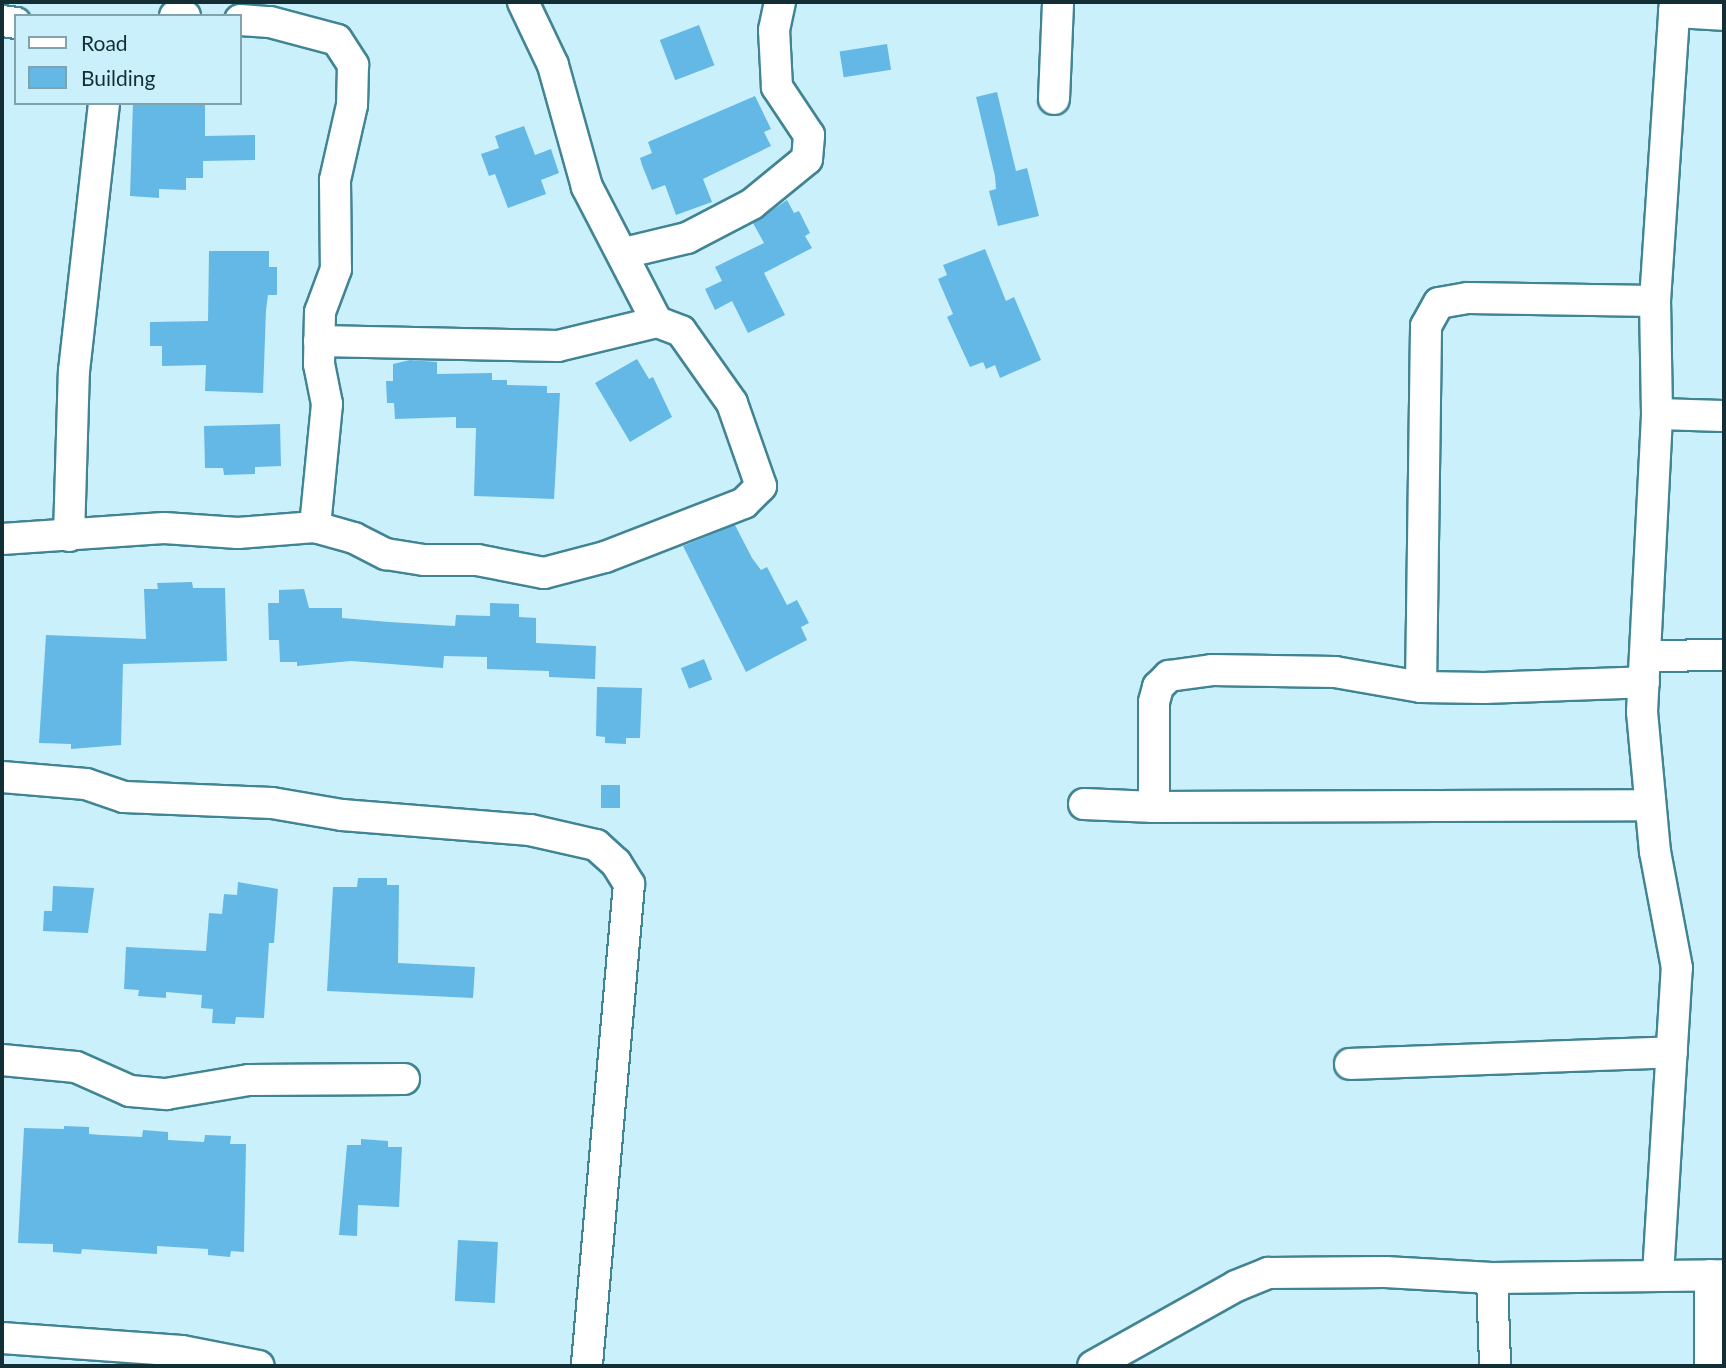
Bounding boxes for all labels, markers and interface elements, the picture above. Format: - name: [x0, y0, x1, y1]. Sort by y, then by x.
- legend: [14, 14, 242, 105]
- text: Road: [81, 30, 128, 55]
- text: Building: [81, 65, 156, 90]

